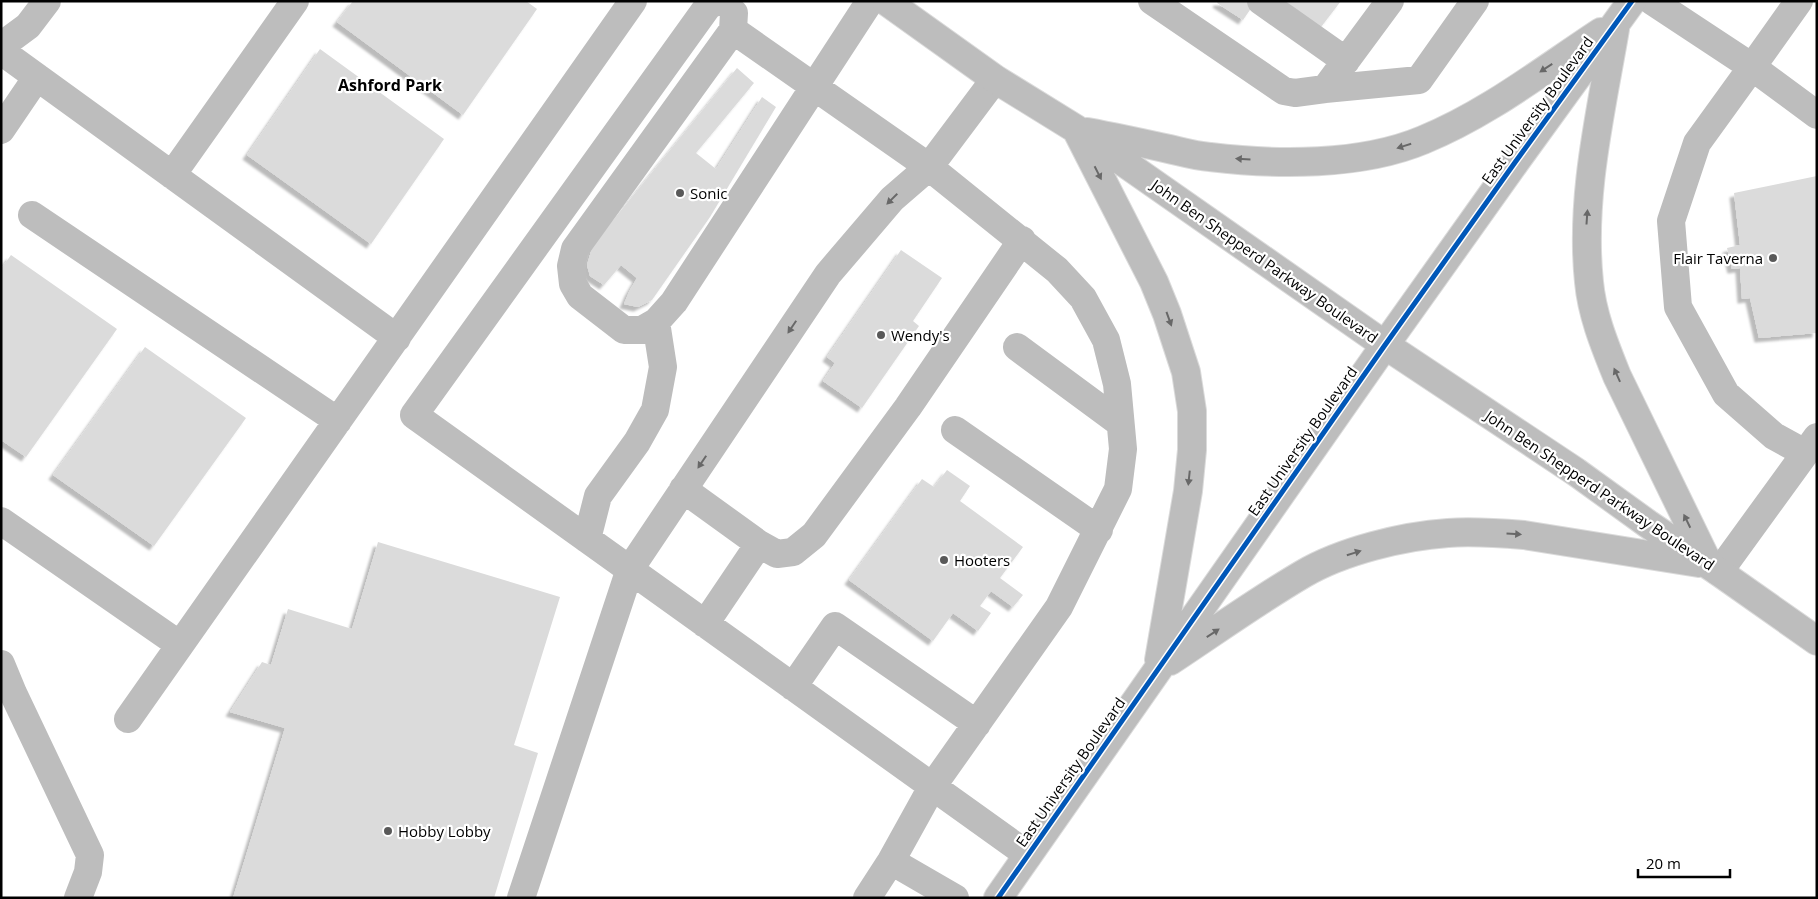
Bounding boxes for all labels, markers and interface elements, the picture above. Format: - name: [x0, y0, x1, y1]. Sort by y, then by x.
- street label: East University Boulevard: [1477, 32, 1597, 188]
- one-way arrow: [1539, 64, 1552, 73]
- district label: Ashford Park: [338, 74, 442, 96]
- one-way arrow: [1396, 143, 1411, 151]
- one-way arrow: [1235, 155, 1251, 163]
- one-way arrow: [1094, 166, 1102, 180]
- street label: John Ben Shepperd Parkway Boulevard: [1146, 174, 1382, 347]
- place label: Sonic: [690, 183, 727, 203]
- marker: Sonic: [674, 187, 686, 199]
- one-way arrow: [886, 193, 898, 205]
- one-way arrow: [1583, 209, 1591, 225]
- place label: Flair Taverna: [1673, 248, 1763, 268]
- marker: Flair Taverna: [1767, 252, 1779, 264]
- one-way arrow: [1165, 312, 1173, 327]
- one-way arrow: [787, 320, 797, 334]
- place label: Wendy's: [891, 325, 950, 345]
- marker: Wendy's: [875, 329, 887, 341]
- street label: East University Boulevard: [1243, 362, 1361, 520]
- one-way arrow: [1612, 368, 1620, 382]
- street label: John Ben Shepperd Parkway Boulevard: [1480, 404, 1719, 574]
- one-way arrow: [697, 455, 706, 469]
- one-way arrow: [1185, 470, 1193, 486]
- one-way arrow: [1683, 514, 1691, 528]
- one-way arrow: [1506, 530, 1522, 538]
- one-way arrow: [1347, 548, 1362, 556]
- place label: Hooters: [954, 550, 1010, 570]
- marker: Hooters: [938, 554, 950, 566]
- one-way arrow: [1207, 628, 1220, 637]
- street label: East University Boulevard: [1011, 693, 1129, 851]
- place label: Hobby Lobby: [398, 821, 491, 841]
- marker: Hobby Lobby: [382, 825, 394, 837]
- scale bar: [1638, 846, 1730, 878]
- text: 20 m: [1646, 853, 1681, 873]

